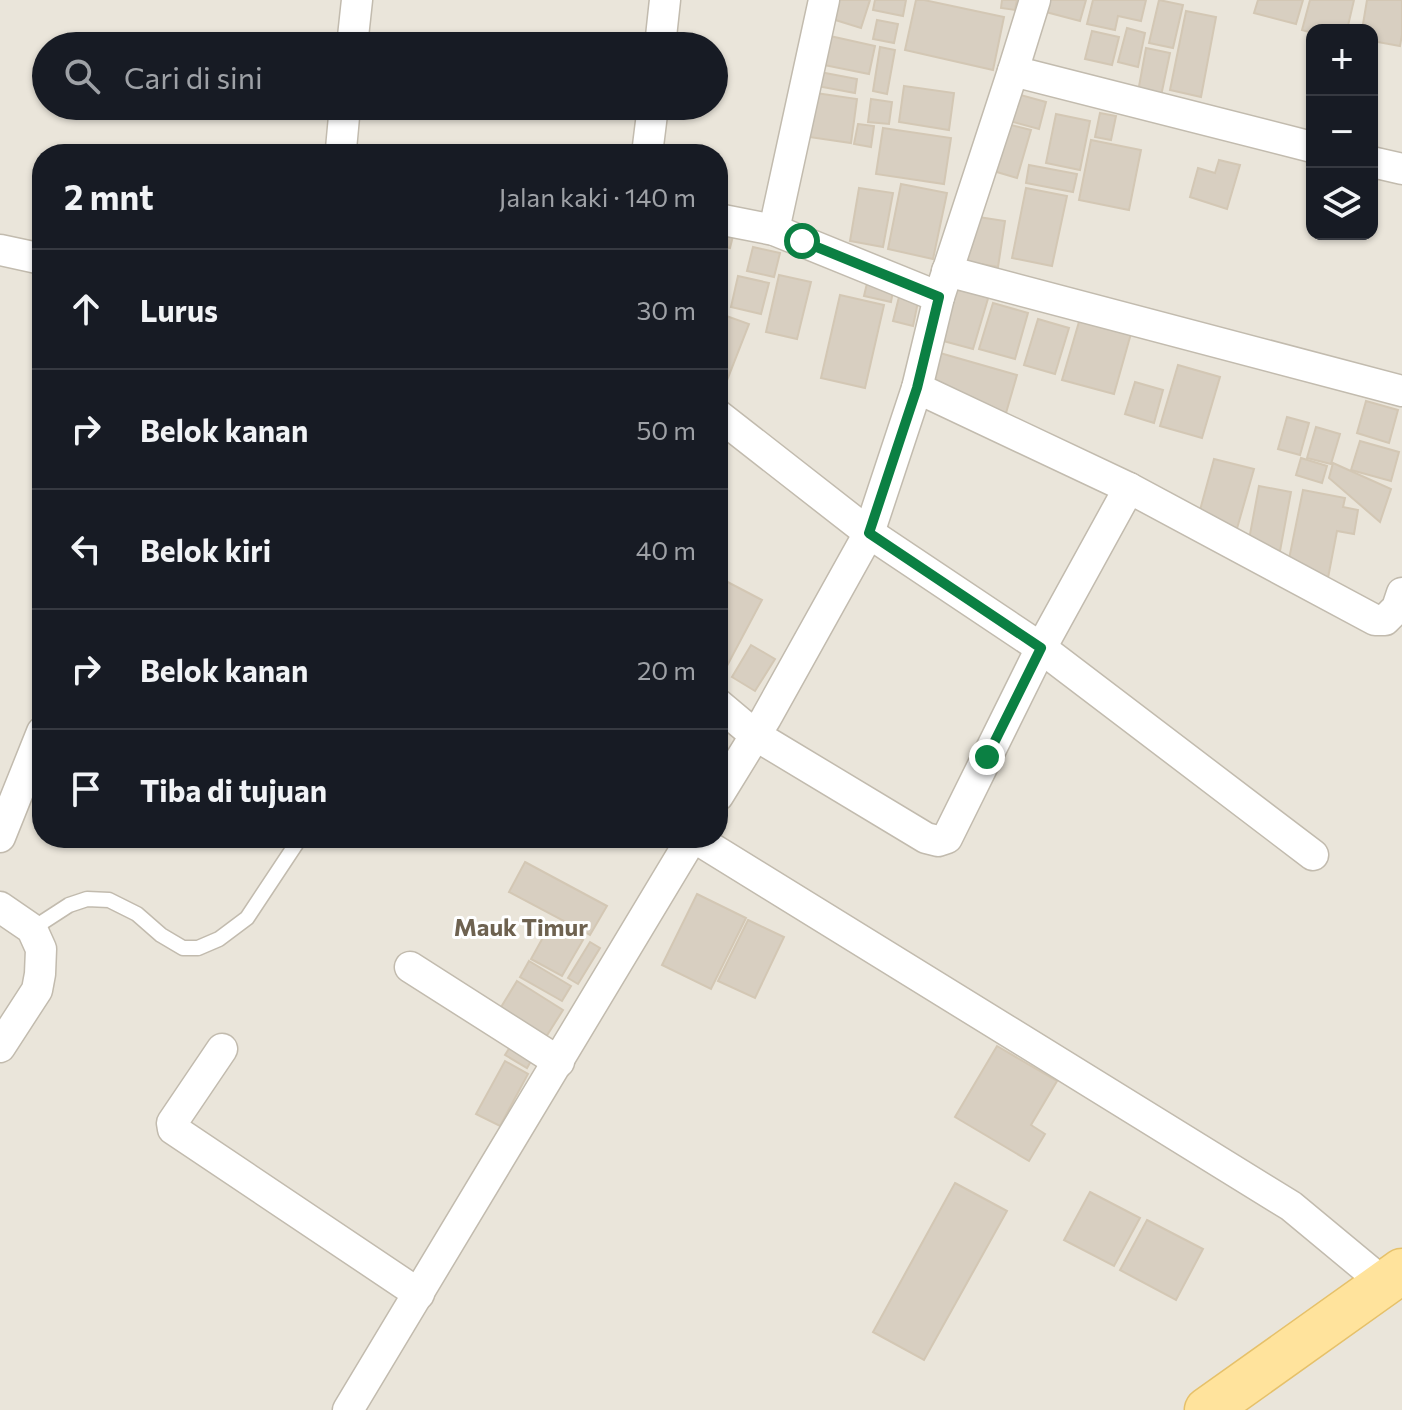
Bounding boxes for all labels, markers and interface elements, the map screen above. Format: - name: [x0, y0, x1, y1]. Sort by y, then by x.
- map controls: [1306, 24, 1378, 240]
- button: +: [1306, 24, 1378, 96]
- search box: [32, 32, 728, 120]
- icon: search: [60, 54, 104, 98]
- text: Cari di sini: [124, 58, 263, 95]
- button: −: [1306, 96, 1378, 168]
- button: layers: [1306, 168, 1378, 240]
- text: 2 mnt: [64, 175, 154, 217]
- text: Jalan kaki · 140 m: [499, 181, 696, 212]
- route start: [784, 223, 820, 259]
- icon: ahead: [64, 287, 108, 331]
- text: Lurus: [140, 291, 218, 328]
- text: 30 m: [637, 294, 696, 325]
- icon: right: [64, 407, 108, 451]
- text: Belok kanan: [140, 411, 308, 448]
- text: 50 m: [636, 414, 696, 445]
- icon: left: [64, 527, 108, 571]
- text: Belok kiri: [140, 531, 271, 568]
- text: 40 m: [636, 534, 696, 565]
- icon: right: [64, 647, 108, 691]
- text: Belok kanan: [140, 651, 308, 688]
- text: 20 m: [637, 654, 696, 685]
- route end: [969, 739, 1005, 775]
- icon: arrive: [64, 767, 108, 811]
- text: Tiba di tujuan: [140, 771, 327, 808]
- district label: Mauk Timur: [454, 912, 588, 941]

